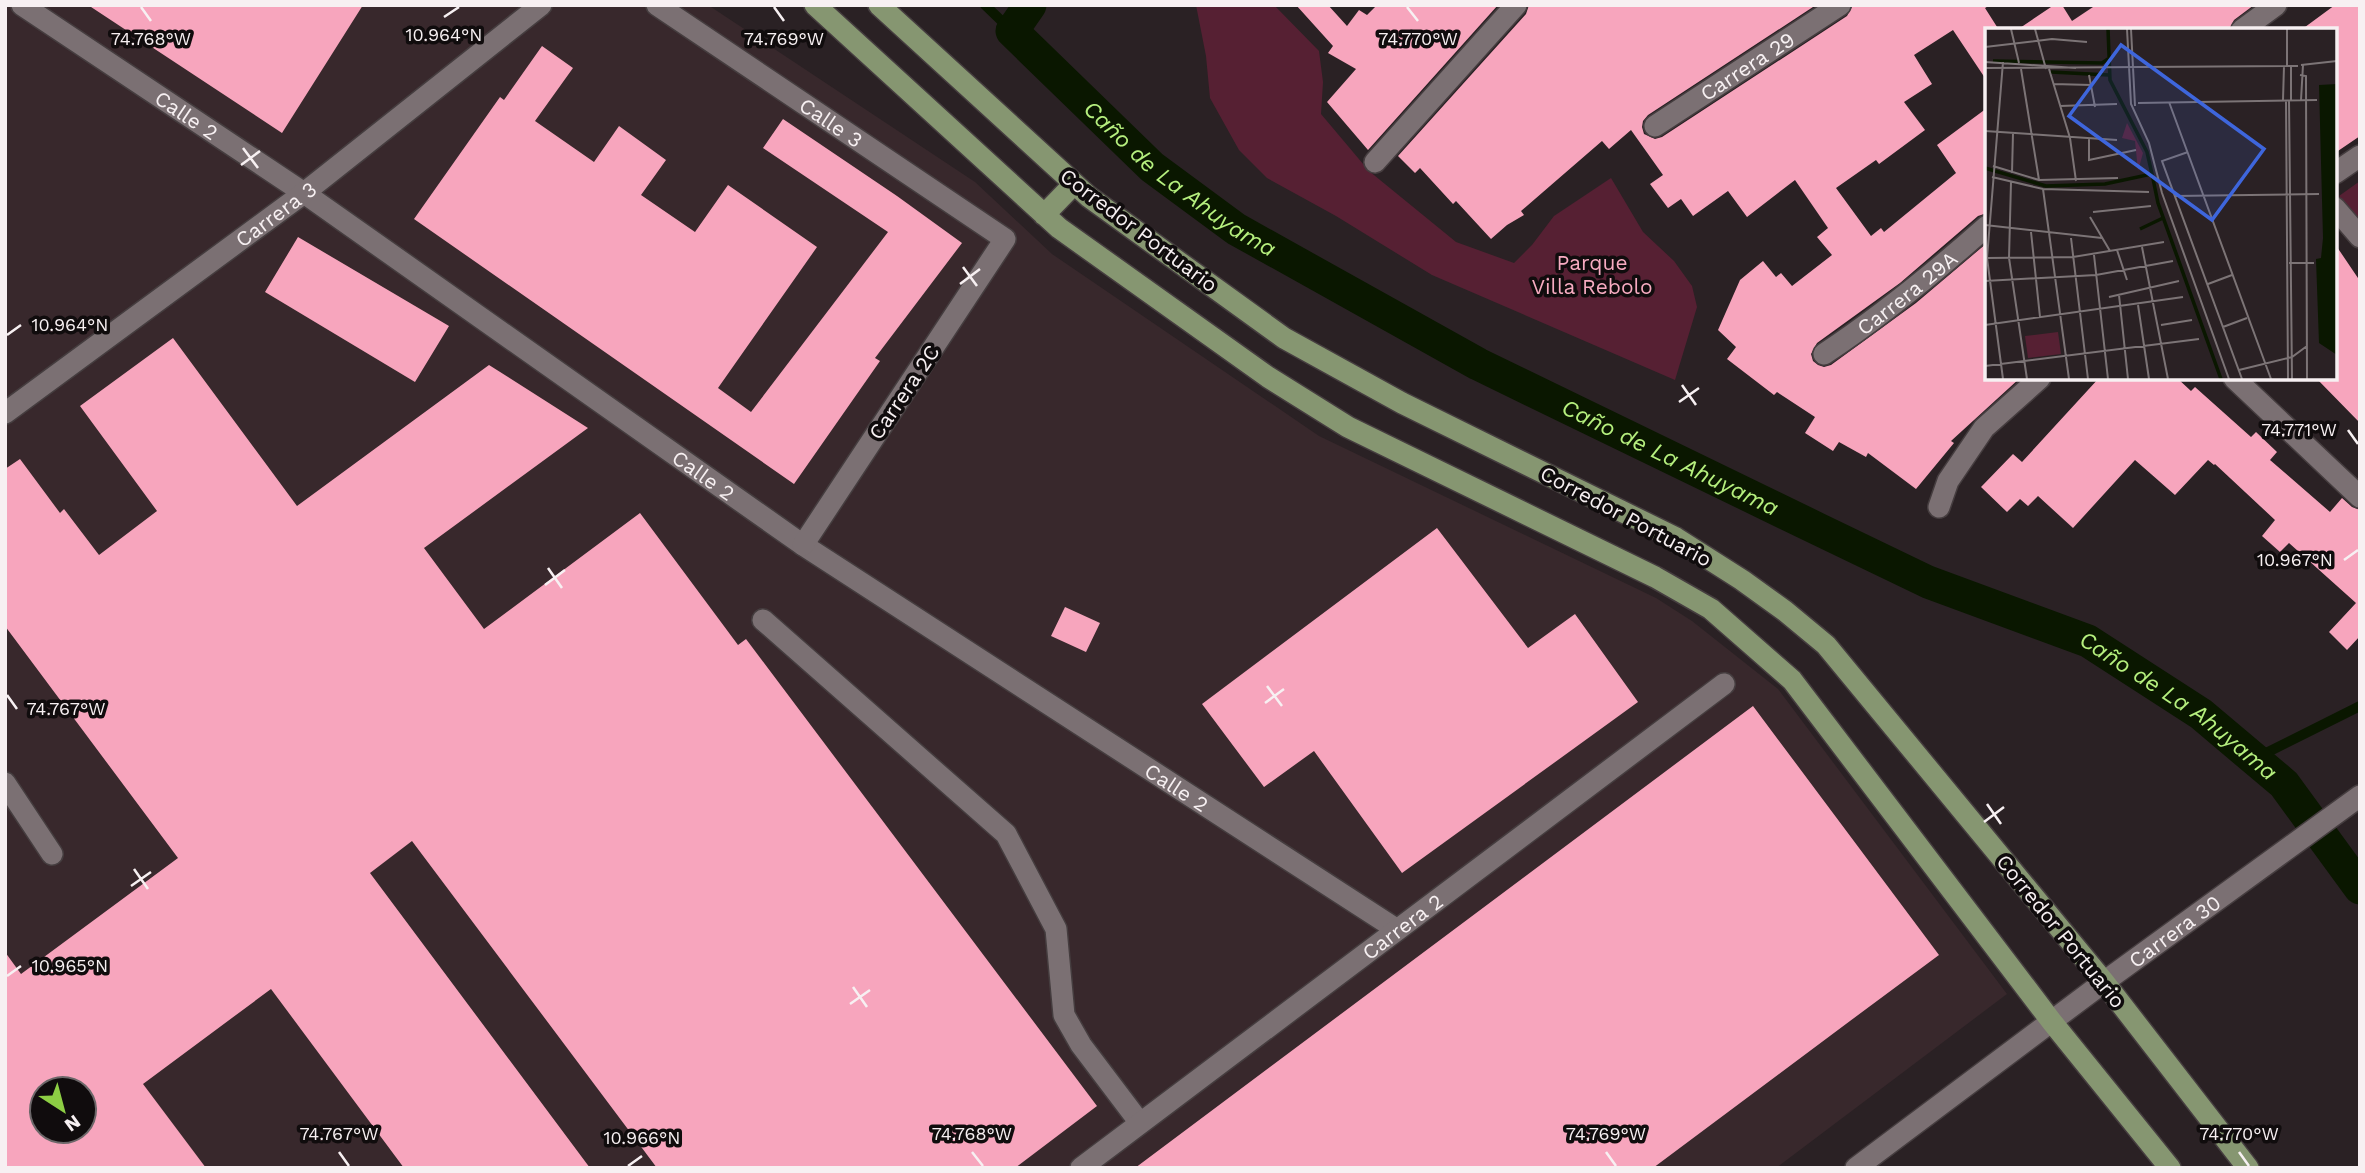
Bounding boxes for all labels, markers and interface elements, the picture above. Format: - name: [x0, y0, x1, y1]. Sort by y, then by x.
- text: 10.964°N: [405, 24, 483, 45]
- street label: Carrera 29: [1695, 26, 1799, 106]
- text: 74.768°W: [111, 28, 191, 49]
- text: 74.769°W: [744, 28, 824, 49]
- text: 74.770°W: [1378, 28, 1458, 49]
- inset map: [1985, 28, 2337, 380]
- street label: Calle 2: [150, 85, 223, 145]
- street label: Calle 3: [795, 92, 868, 152]
- water label: Caño de La Ahuyama: [1078, 95, 1281, 262]
- street label: Corredor Portuario: [1055, 163, 1223, 297]
- street label: Carrera 3: [230, 176, 321, 252]
- street label: Carrera 29A: [1852, 245, 1962, 340]
- park label: Parque Villa Rebolo: [1531, 250, 1653, 299]
- text: 10.964°N: [31, 314, 109, 335]
- street label: Carrera 2C: [863, 340, 945, 444]
- water label: Caño de La Ahuyama: [1557, 393, 1783, 521]
- text: 74.771°W: [2261, 419, 2337, 440]
- street label: Calle 2: [668, 444, 740, 506]
- street label: Corredor Portuario: [1536, 460, 1716, 572]
- text: 10.967°N: [2257, 549, 2333, 570]
- water label: Caño de La Ahuyama: [2076, 626, 2283, 786]
- text: 74.767°W: [26, 698, 106, 719]
- street label: Calle 2: [1140, 757, 1213, 817]
- street label: Corredor Portuario: [1991, 849, 2131, 1013]
- street label: Carrera 2: [1357, 888, 1447, 965]
- street label: Carrera 30: [2124, 889, 2225, 973]
- text: 10.965°N: [32, 955, 108, 976]
- north arrow: [28, 1075, 98, 1145]
- text: N: [60, 1110, 85, 1137]
- text: 74.767°W: [299, 1123, 379, 1144]
- text: 74.768°W: [932, 1123, 1012, 1144]
- text: 74.769°W: [1566, 1123, 1646, 1144]
- text: 74.770°W: [2199, 1123, 2279, 1144]
- text: 10.966°N: [603, 1127, 681, 1148]

